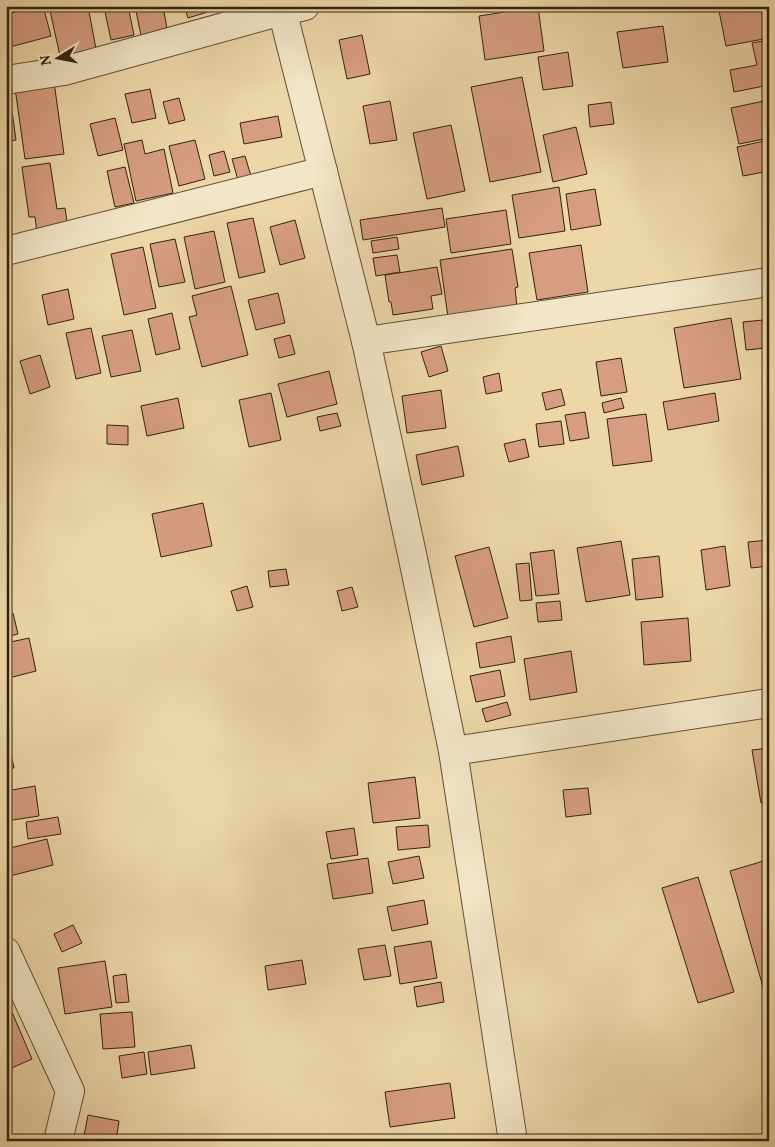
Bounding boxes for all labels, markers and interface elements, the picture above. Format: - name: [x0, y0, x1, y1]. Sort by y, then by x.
- north arrow: [32, 32, 82, 82]
- text: N: [36, 53, 57, 67]

